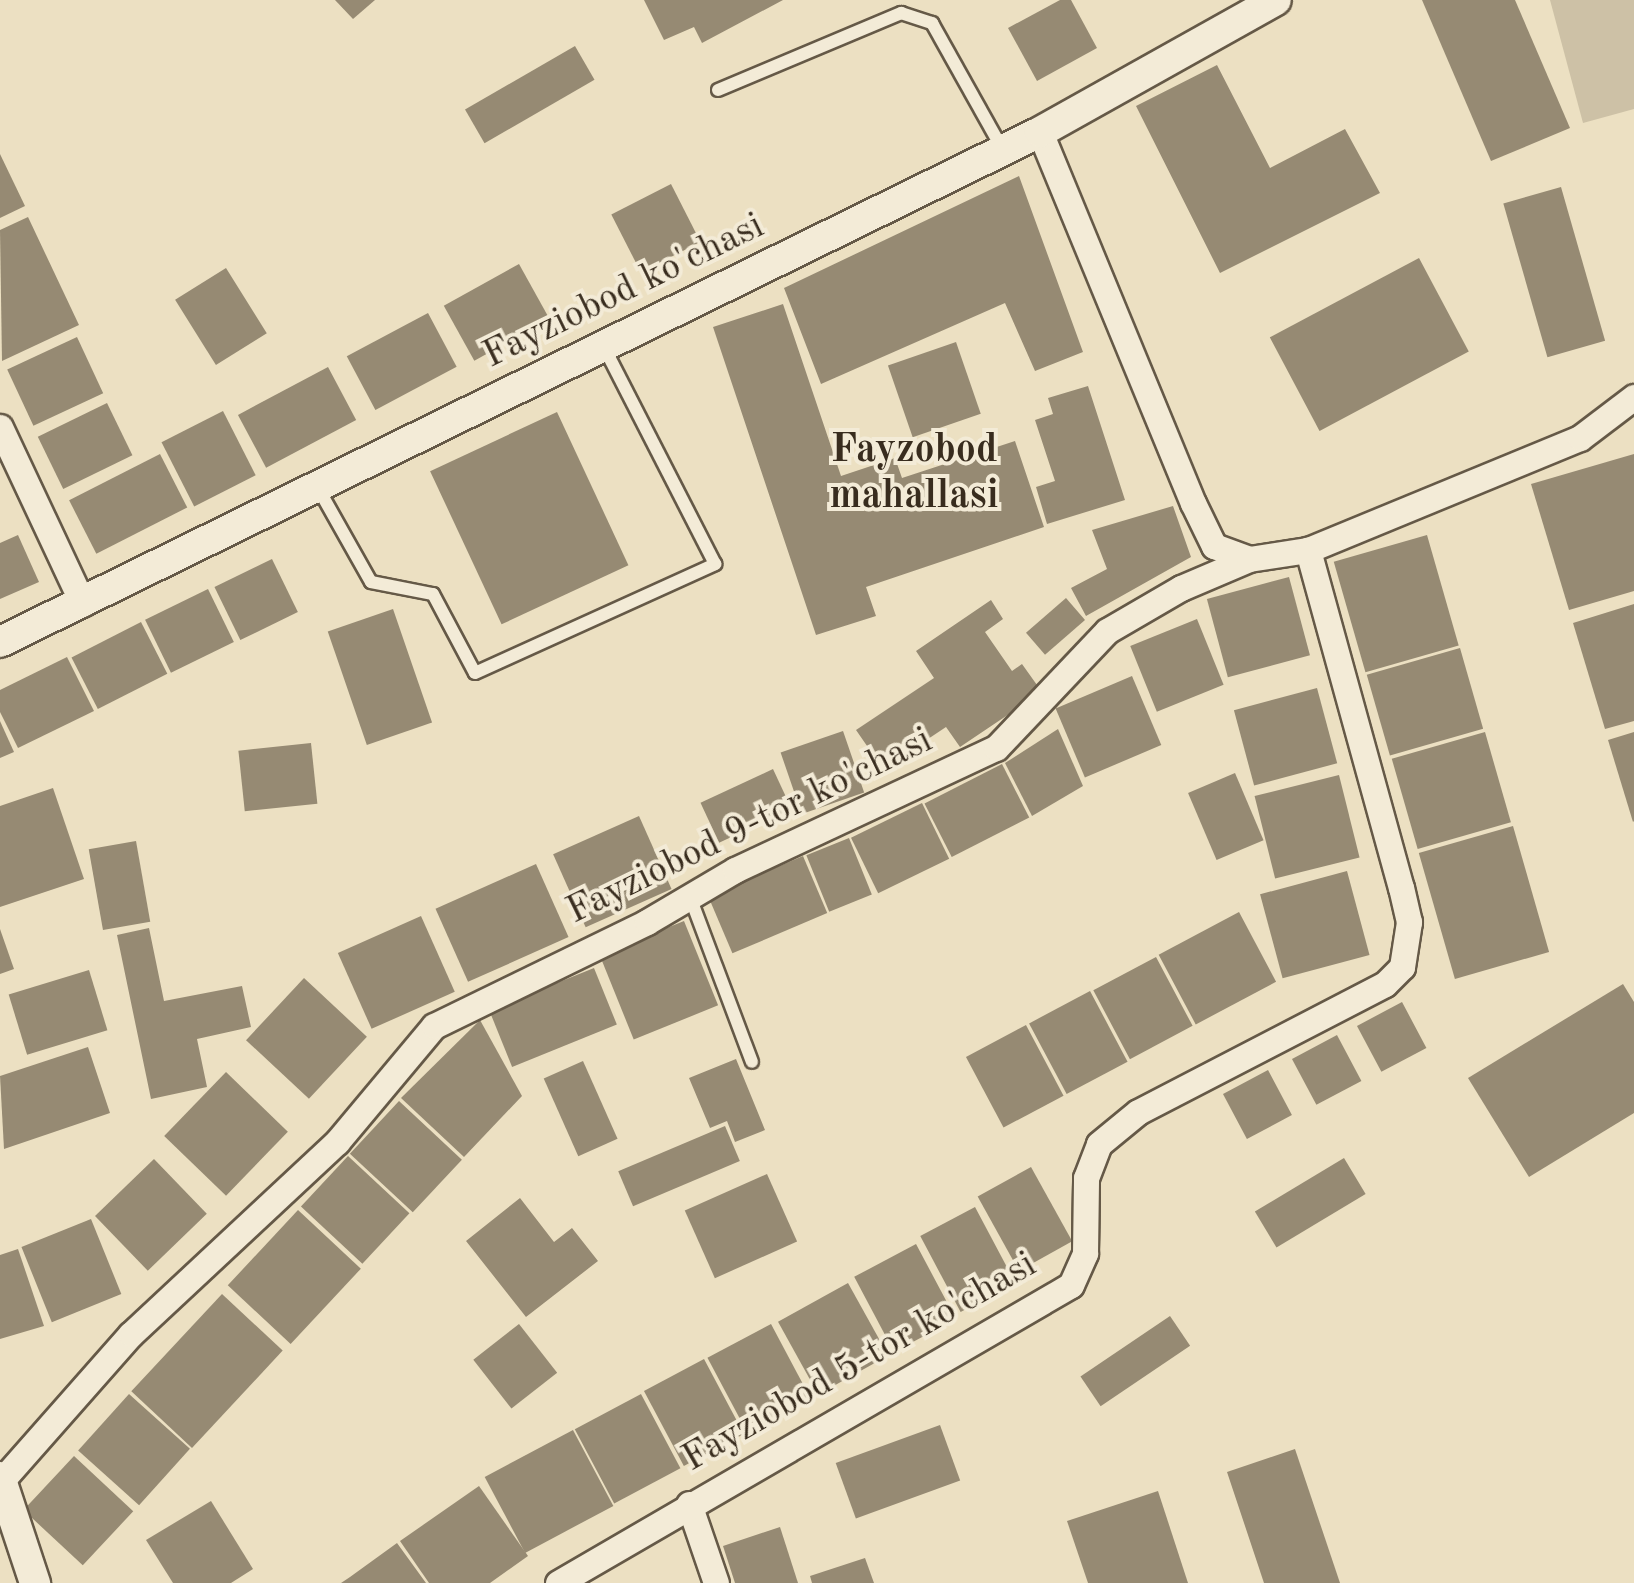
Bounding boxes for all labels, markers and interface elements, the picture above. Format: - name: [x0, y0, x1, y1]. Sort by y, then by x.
- street label: Fayziobod ko'chasi: [476, 204, 772, 380]
- district label: Fayzobod mahallasi: [829, 427, 999, 521]
- street label: Fayziobod 9-tor ko'chasi: [560, 719, 940, 935]
- street label: Fayziobod 5-tor ko'chasi: [675, 1243, 1045, 1483]

